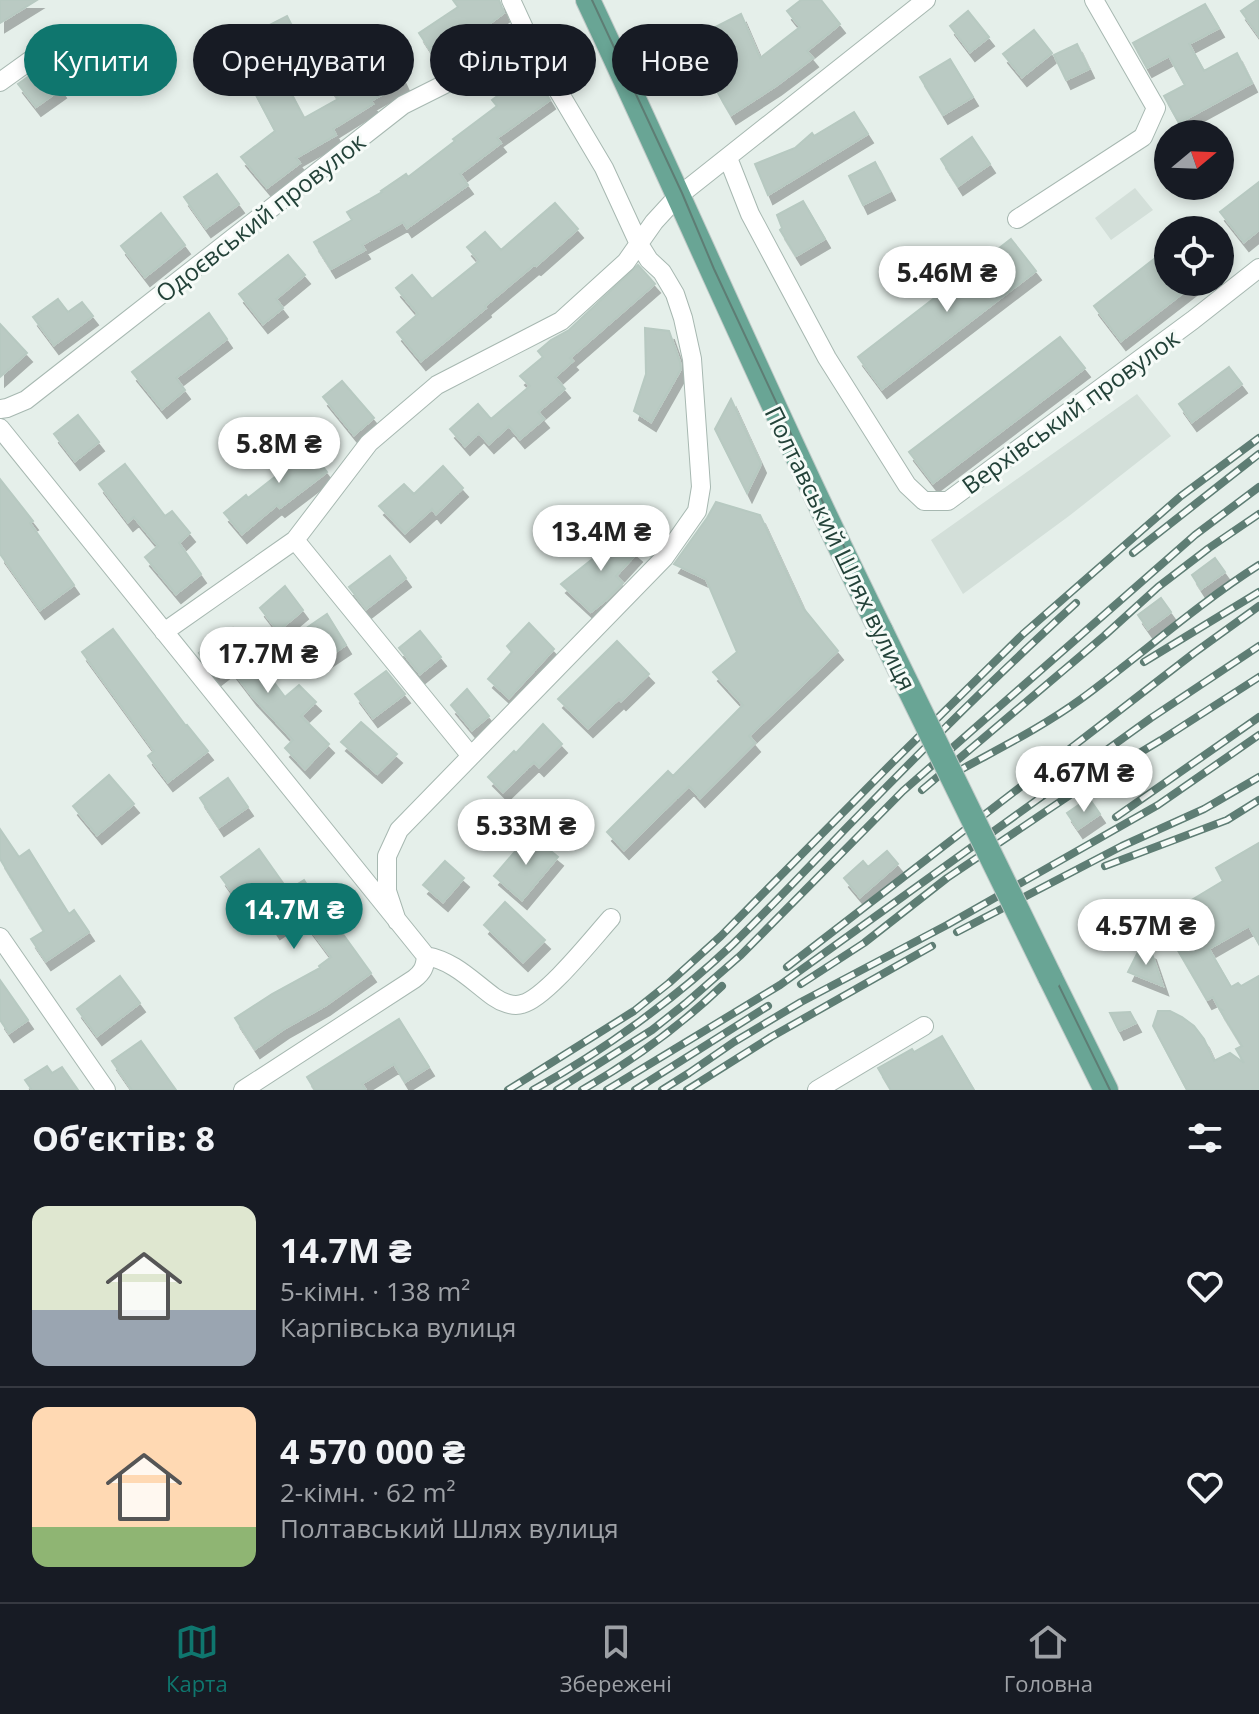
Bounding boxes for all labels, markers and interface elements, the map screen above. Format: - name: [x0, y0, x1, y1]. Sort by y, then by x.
- chip: Купити: [24, 24, 177, 96]
- chip: Орендувати: [193, 24, 414, 96]
- chip: Фільтри: [430, 24, 596, 96]
- chip: Нове: [612, 24, 738, 96]
- north arrow: [1154, 120, 1234, 200]
- map controls: [1154, 120, 1234, 296]
- street label: Одоєвський провулок: [148, 124, 372, 309]
- button: locate: [1154, 216, 1234, 296]
- pin: 5.46M ₴: [873, 246, 1021, 314]
- text: 5.46M ₴: [897, 254, 997, 290]
- street label: Верхівський провулок: [955, 321, 1186, 501]
- street label: Полтавський Шлях вулиця: [758, 400, 924, 696]
- pin: 5.8M ₴: [214, 417, 344, 485]
- text: 5.8M ₴: [236, 425, 322, 461]
- pin: 13.4M ₴: [527, 505, 675, 573]
- text: 13.4M ₴: [551, 513, 651, 549]
- pin: 17.7M ₴: [194, 627, 342, 695]
- text: 17.7M ₴: [218, 635, 318, 671]
- pin: 4.67M ₴: [1010, 746, 1158, 814]
- text: 4.67M ₴: [1034, 754, 1134, 790]
- pin: 5.33M ₴: [452, 799, 600, 867]
- text: 5.33M ₴: [476, 807, 576, 843]
- pin: 14.7M ₴: [220, 883, 368, 951]
- text: 14.7M ₴: [244, 891, 344, 927]
- pin: 4.57M ₴: [1072, 899, 1220, 967]
- text: 4.57M ₴: [1096, 907, 1196, 943]
- text: Об’єктів: 8: [32, 1115, 215, 1161]
- icon: filters: [1183, 1116, 1227, 1160]
- text: 14.7M ₴: [280, 1227, 412, 1273]
- icon: home: [96, 1238, 192, 1334]
- icon: heart: [1183, 1264, 1227, 1308]
- text: 5-кімн. · 138 m²: [280, 1273, 470, 1309]
- text: Карпівська вулиця: [280, 1309, 516, 1345]
- text: 4 570 000 ₴: [280, 1428, 465, 1474]
- icon: home: [96, 1439, 192, 1535]
- icon: heart: [1183, 1465, 1227, 1509]
- text: 2-кімн. · 62 m²: [280, 1474, 456, 1510]
- text: Полтавський Шлях вулиця: [280, 1510, 619, 1546]
- tab: Карта: [166, 1620, 228, 1698]
- tab: Збережені: [560, 1620, 672, 1698]
- tab: Головна: [1004, 1620, 1093, 1698]

